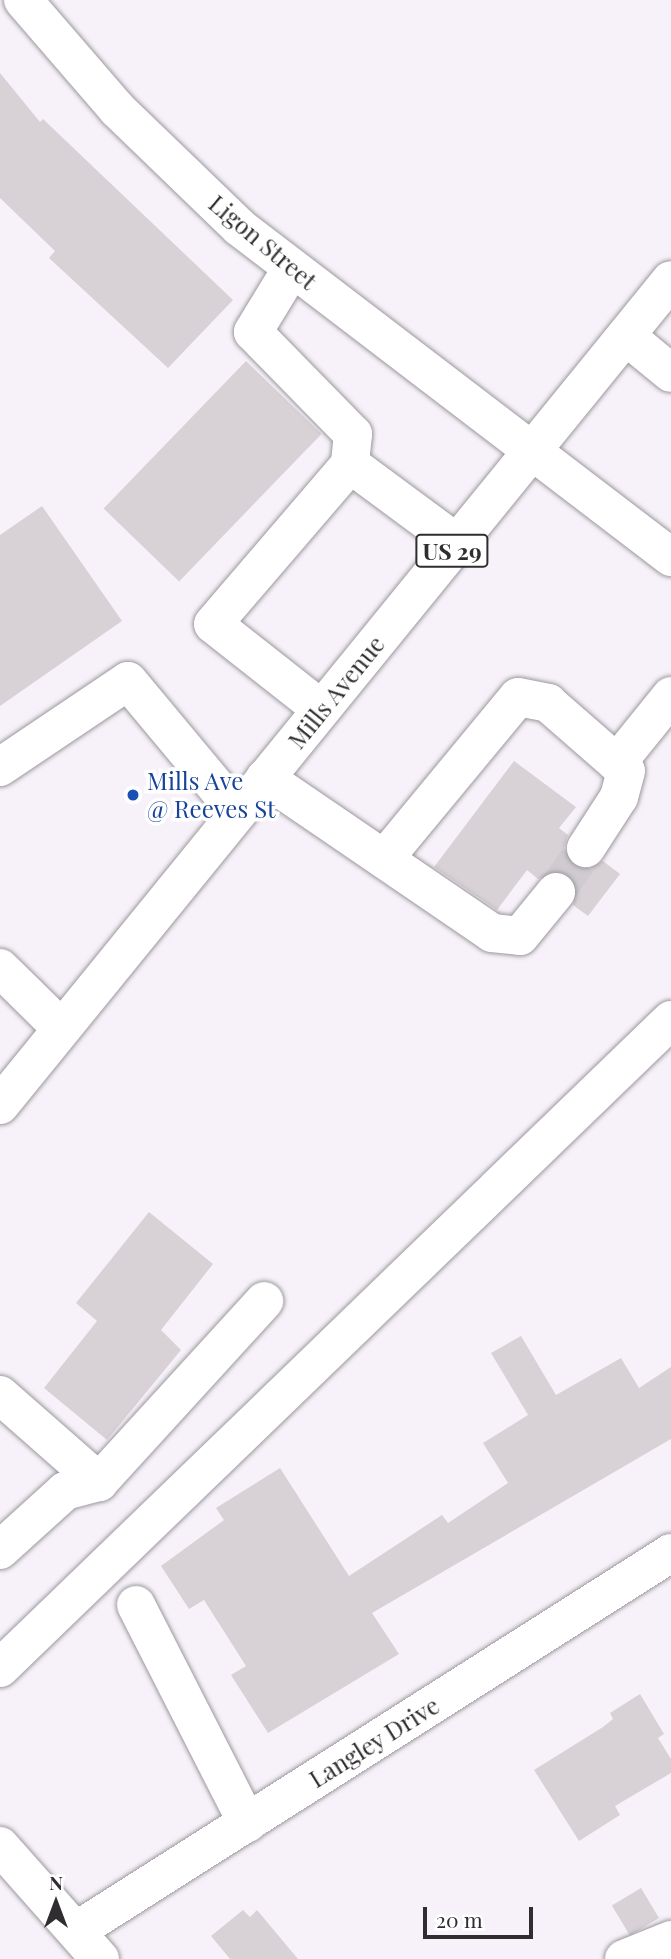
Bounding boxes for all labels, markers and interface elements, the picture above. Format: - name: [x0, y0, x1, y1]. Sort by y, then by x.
- street label: Ligon Street: [203, 189, 323, 295]
- road number: US 29: [415, 531, 489, 570]
- street label: Mills Avenue: [282, 629, 390, 755]
- place label: Mills Ave @ Reeves St: [147, 767, 276, 823]
- marker: Mills Ave @ Reeves St: [125, 787, 141, 803]
- street label: Langley Drive: [304, 1691, 444, 1793]
- north arrow: [21, 1868, 91, 1938]
- text: N: [49, 1869, 63, 1895]
- scale bar: [426, 1892, 536, 1936]
- text: 20 m: [436, 1905, 483, 1933]

